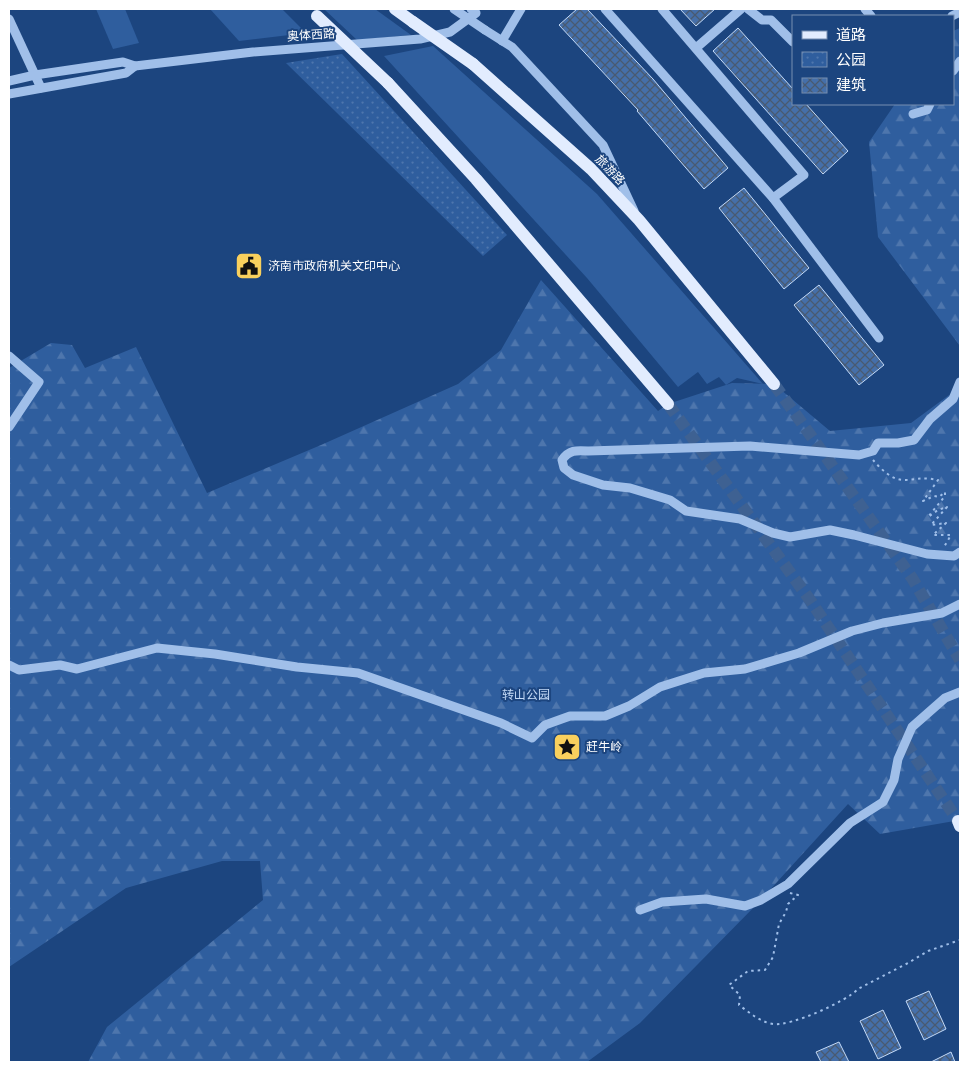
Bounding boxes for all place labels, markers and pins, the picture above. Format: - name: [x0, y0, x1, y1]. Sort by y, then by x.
- public building icon: 济南市政府机关文印中心: [234, 251, 264, 281]
- place label: 济南市政府机关文印中心: [268, 259, 400, 273]
- place icon: 赶牛岭: [552, 732, 582, 762]
- place label: 赶牛岭: [586, 740, 622, 754]

